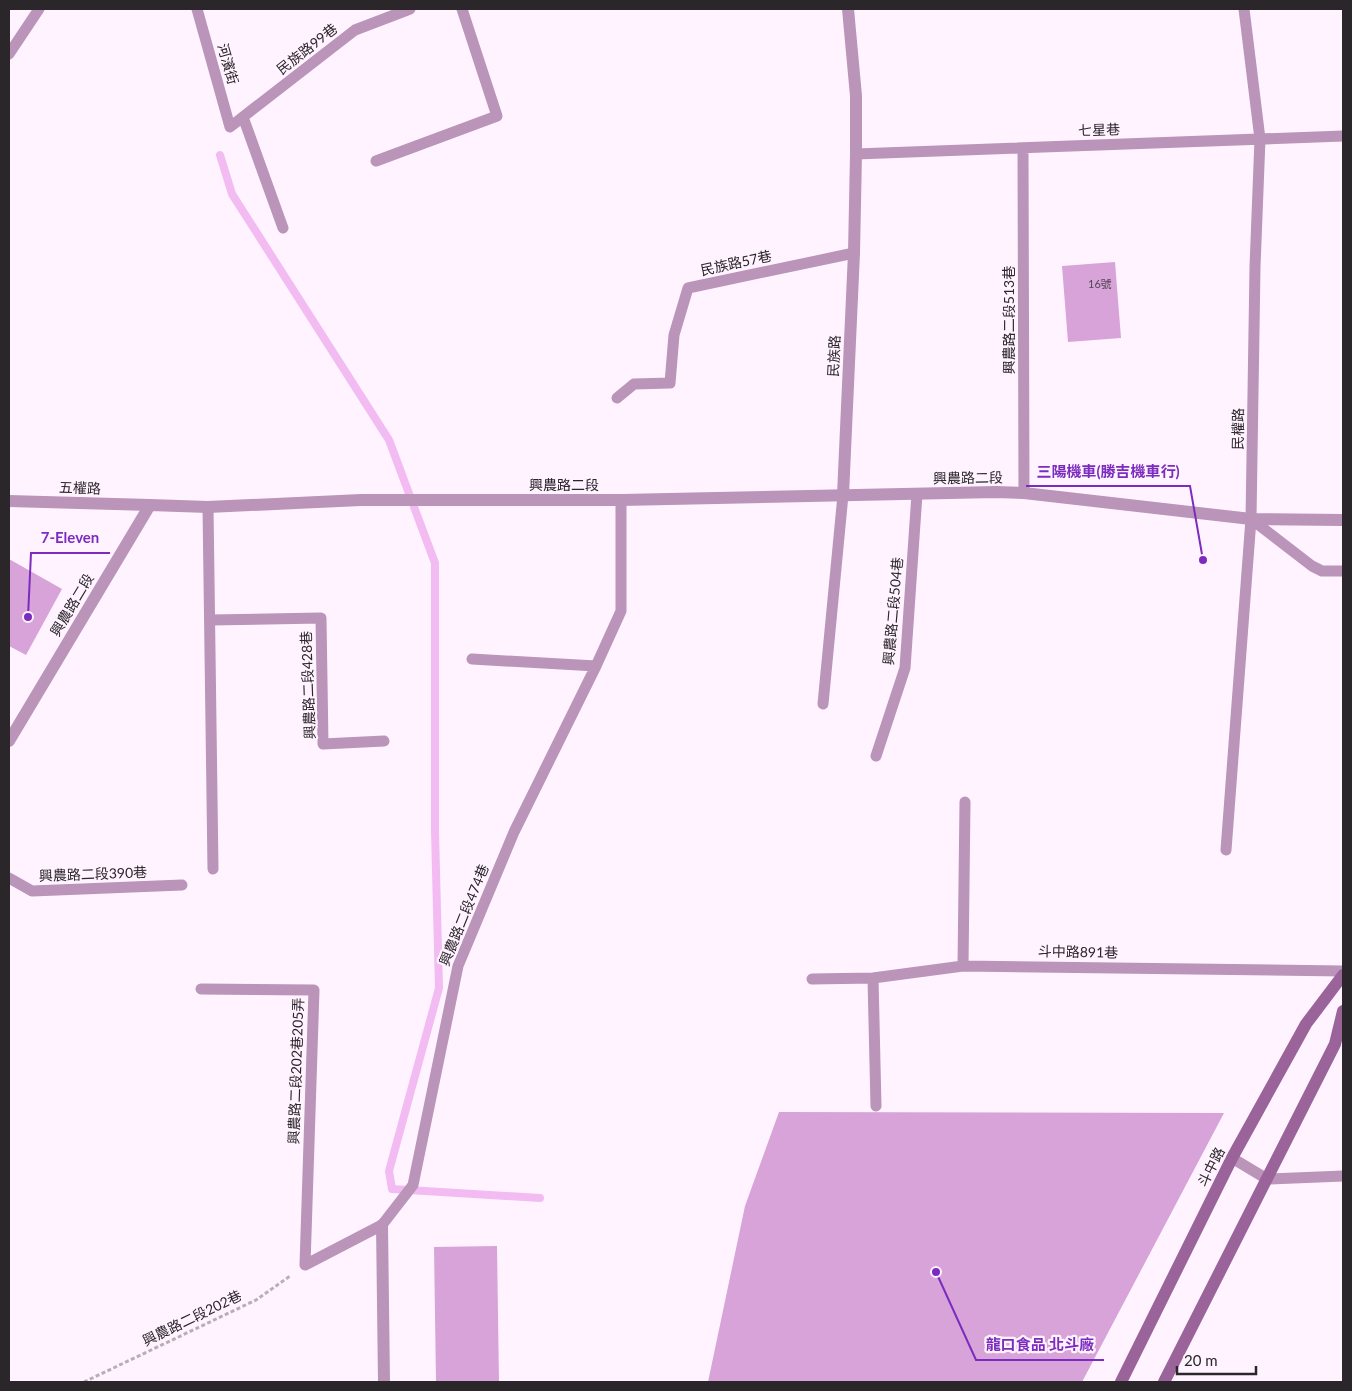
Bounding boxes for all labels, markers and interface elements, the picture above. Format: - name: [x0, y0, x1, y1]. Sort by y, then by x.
- street label: 民族路99巷: [273, 20, 340, 78]
- street label: 河濱街: [215, 41, 242, 86]
- street label: 七星巷: [1078, 120, 1120, 139]
- street label: 民族路57巷: [699, 247, 773, 278]
- street label: 興農路二段513巷: [1000, 266, 1017, 374]
- house number: 16號: [1088, 277, 1112, 290]
- street label: 民族路: [824, 335, 843, 377]
- street label: 民權路: [1229, 408, 1246, 450]
- callout: 三陽機車(勝吉機車行): [1026, 456, 1190, 486]
- text: 三陽機車(勝吉機車行): [1036, 462, 1180, 480]
- street label: 興農路二段: [933, 468, 1003, 487]
- street label: 興農路二段: [529, 476, 599, 493]
- street label: 五權路: [59, 478, 101, 497]
- callout: 7-Eleven: [31, 523, 110, 553]
- text: 7-Eleven: [41, 528, 99, 546]
- street label: 興農路二段504巷: [879, 556, 906, 666]
- street label: 興農路二段: [46, 570, 97, 639]
- street label: 興農路二段428巷: [297, 631, 318, 739]
- street label: 興農路二段474巷: [435, 861, 492, 968]
- street label: 興農路二段390巷: [39, 863, 147, 884]
- street label: 斗中路891巷: [1038, 942, 1118, 961]
- street label: 興農路二段202巷205弄: [284, 997, 307, 1145]
- street label: 斗中路: [1193, 1144, 1228, 1189]
- street label: 興農路二段202巷: [139, 1286, 244, 1349]
- callout: 龍口食品 北斗廠: [976, 1330, 1104, 1360]
- text: 龍口食品 北斗廠: [986, 1335, 1094, 1353]
- scale bar: [1177, 1344, 1256, 1376]
- text: 20 m: [1184, 1351, 1218, 1369]

